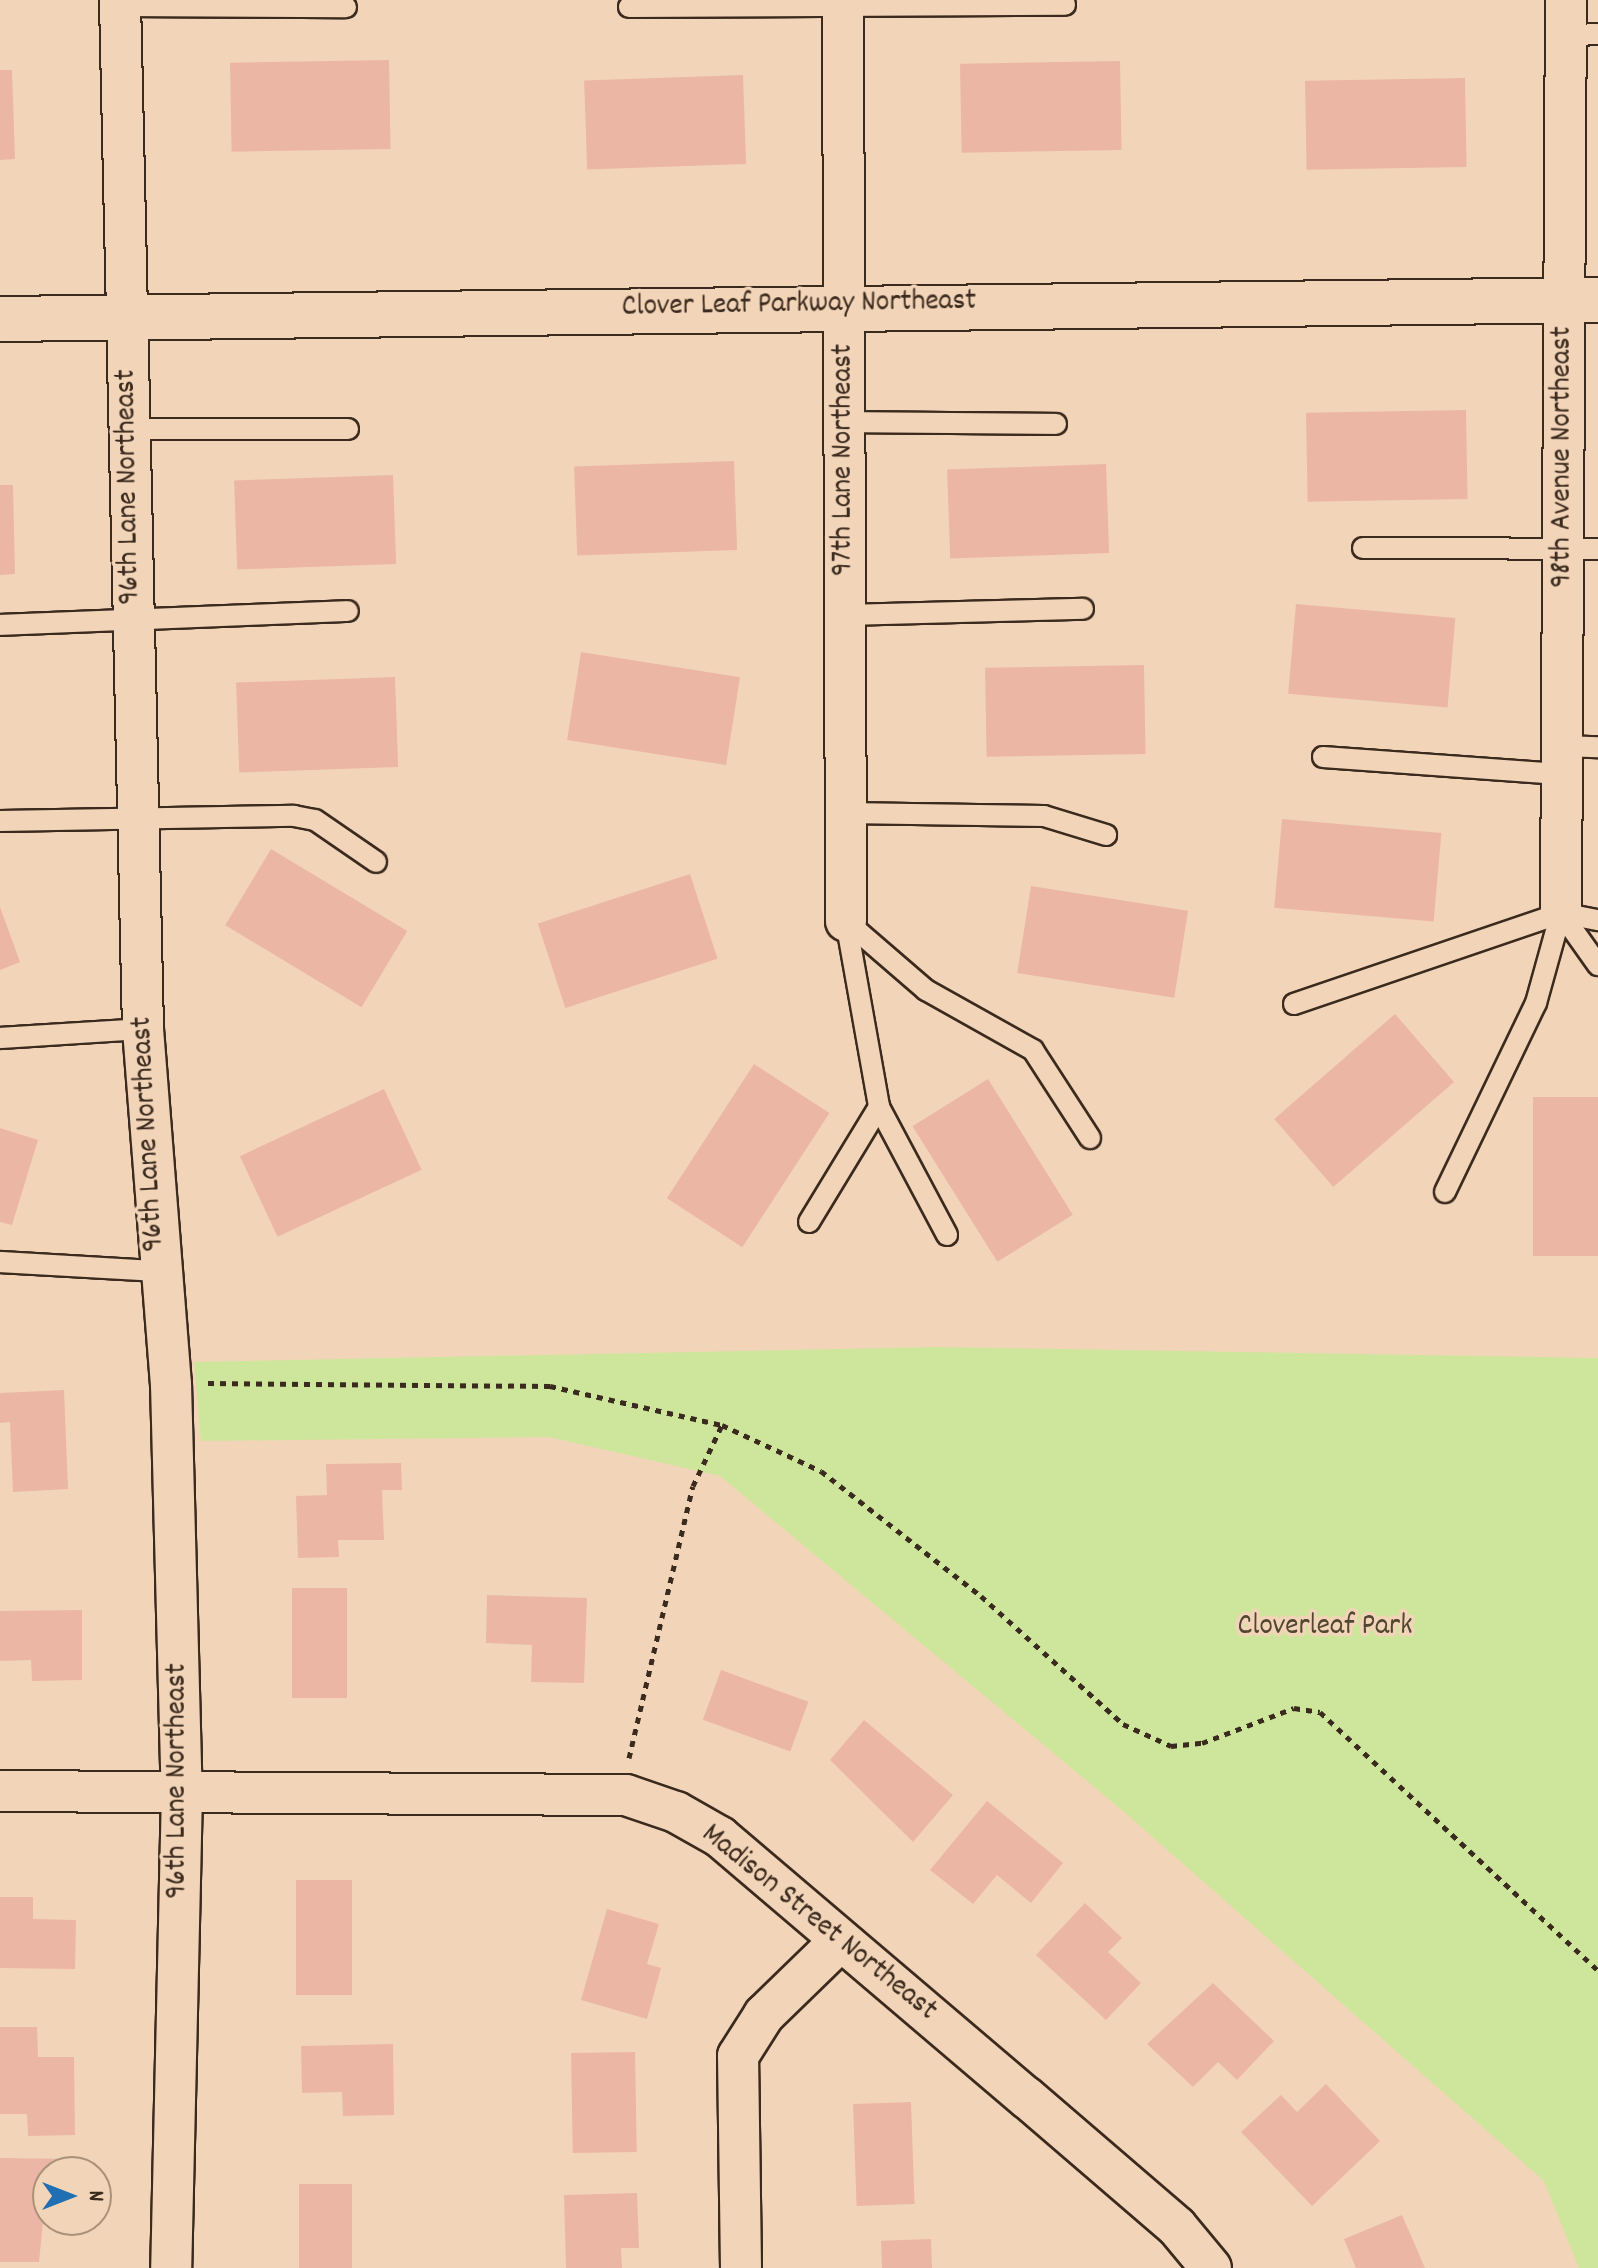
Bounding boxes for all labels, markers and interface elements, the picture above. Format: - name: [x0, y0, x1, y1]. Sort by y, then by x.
- street label: Clover Leaf Parkway Northeast: [621, 285, 977, 327]
- street label: 98th Avenue Northeast: [1546, 326, 1582, 588]
- street label: 97th Lane Northeast: [827, 344, 863, 576]
- street label: 96th Lane Northeast: [110, 369, 150, 605]
- street label: 96th Lane Northeast: [126, 1015, 174, 1253]
- park label: Cloverleaf Park: [1237, 1610, 1413, 1646]
- street label: 96th Lane Northeast: [161, 1663, 197, 1899]
- street label: Madison Street Northeast: [693, 1818, 943, 2030]
- north arrow: [32, 2156, 112, 2236]
- text: N: [79, 2191, 110, 2201]

